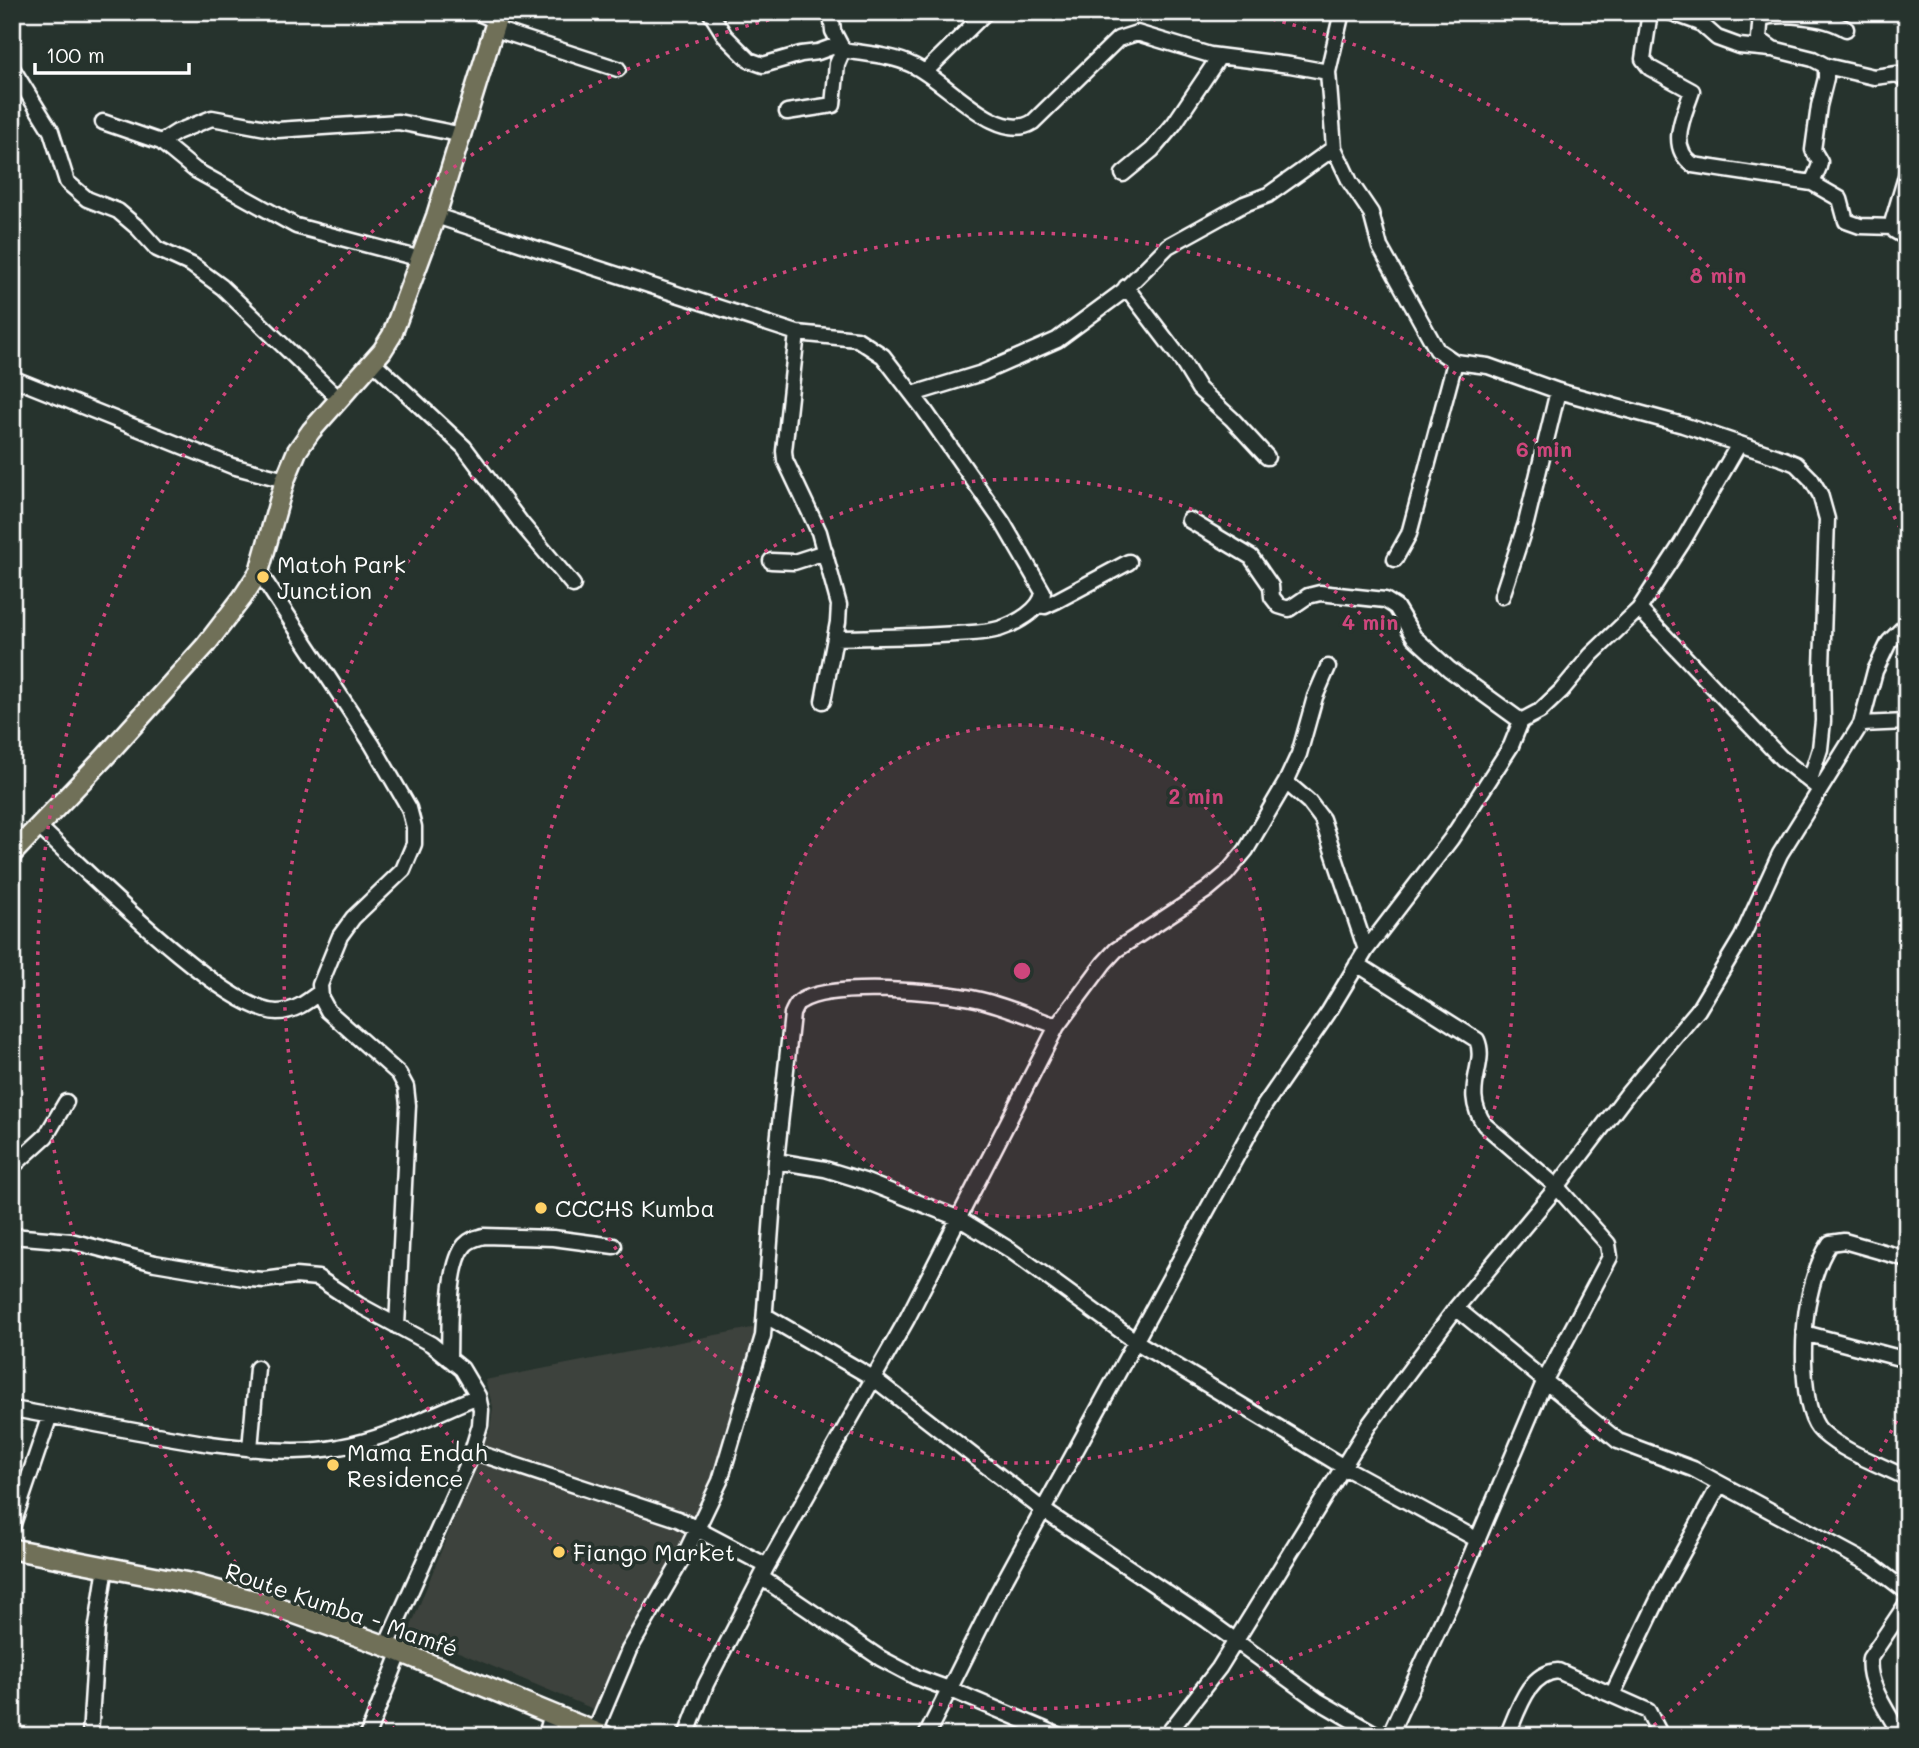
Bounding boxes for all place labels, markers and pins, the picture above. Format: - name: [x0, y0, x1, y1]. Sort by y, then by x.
- place label: Matoh Park Junction: [277, 549, 406, 605]
- marker: Matoh Park Junction: [255, 569, 271, 585]
- centre of rings: [1010, 959, 1034, 983]
- place label: CCCHS Kumba: [555, 1193, 715, 1223]
- marker: CCCHS Kumba: [533, 1200, 549, 1216]
- place label: Mama Endah Residence: [347, 1437, 488, 1493]
- marker: Mama Endah Residence: [325, 1457, 341, 1473]
- place label: Fiango Market: [573, 1537, 735, 1567]
- marker: Fiango Market: [551, 1544, 567, 1560]

